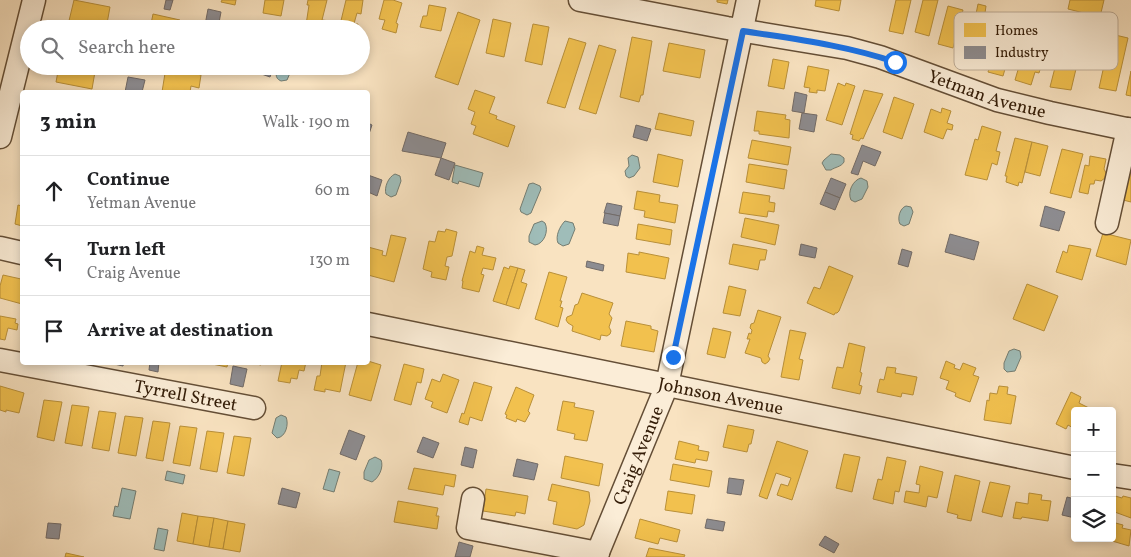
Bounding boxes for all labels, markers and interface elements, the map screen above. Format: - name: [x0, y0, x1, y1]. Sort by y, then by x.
- legend: [954, 12, 1118, 70]
- search box: [20, 20, 370, 75]
- text: Homes: [995, 22, 1038, 41]
- icon: search: [38, 34, 66, 62]
- text: Search here: [78, 35, 175, 61]
- text: Industry: [995, 44, 1049, 63]
- route start: [884, 51, 907, 74]
- street label: Yetman Avenue: [924, 65, 1048, 126]
- text: 3 min: [40, 108, 96, 137]
- text: Walk · 190 m: [262, 112, 350, 134]
- text: Continue: [87, 167, 170, 193]
- icon: ahead: [40, 177, 68, 205]
- text: 60 m: [315, 180, 350, 202]
- text: Yetman Avenue: [87, 193, 196, 215]
- text: Turn left: [87, 237, 166, 263]
- icon: left: [40, 247, 68, 275]
- text: 130 m: [309, 250, 350, 272]
- text: Craig Avenue: [87, 263, 181, 285]
- icon: arrive: [40, 317, 68, 345]
- text: Arrive at destination: [87, 318, 273, 344]
- route end: [662, 346, 685, 369]
- street label: Johnson Avenue: [656, 372, 785, 422]
- street label: Tyrrell Street: [132, 375, 239, 419]
- street label: Craig Avenue: [608, 402, 671, 509]
- map controls: [1071, 407, 1116, 542]
- button: +: [1071, 407, 1116, 452]
- button: −: [1071, 452, 1116, 497]
- button: layers: [1071, 497, 1116, 542]

